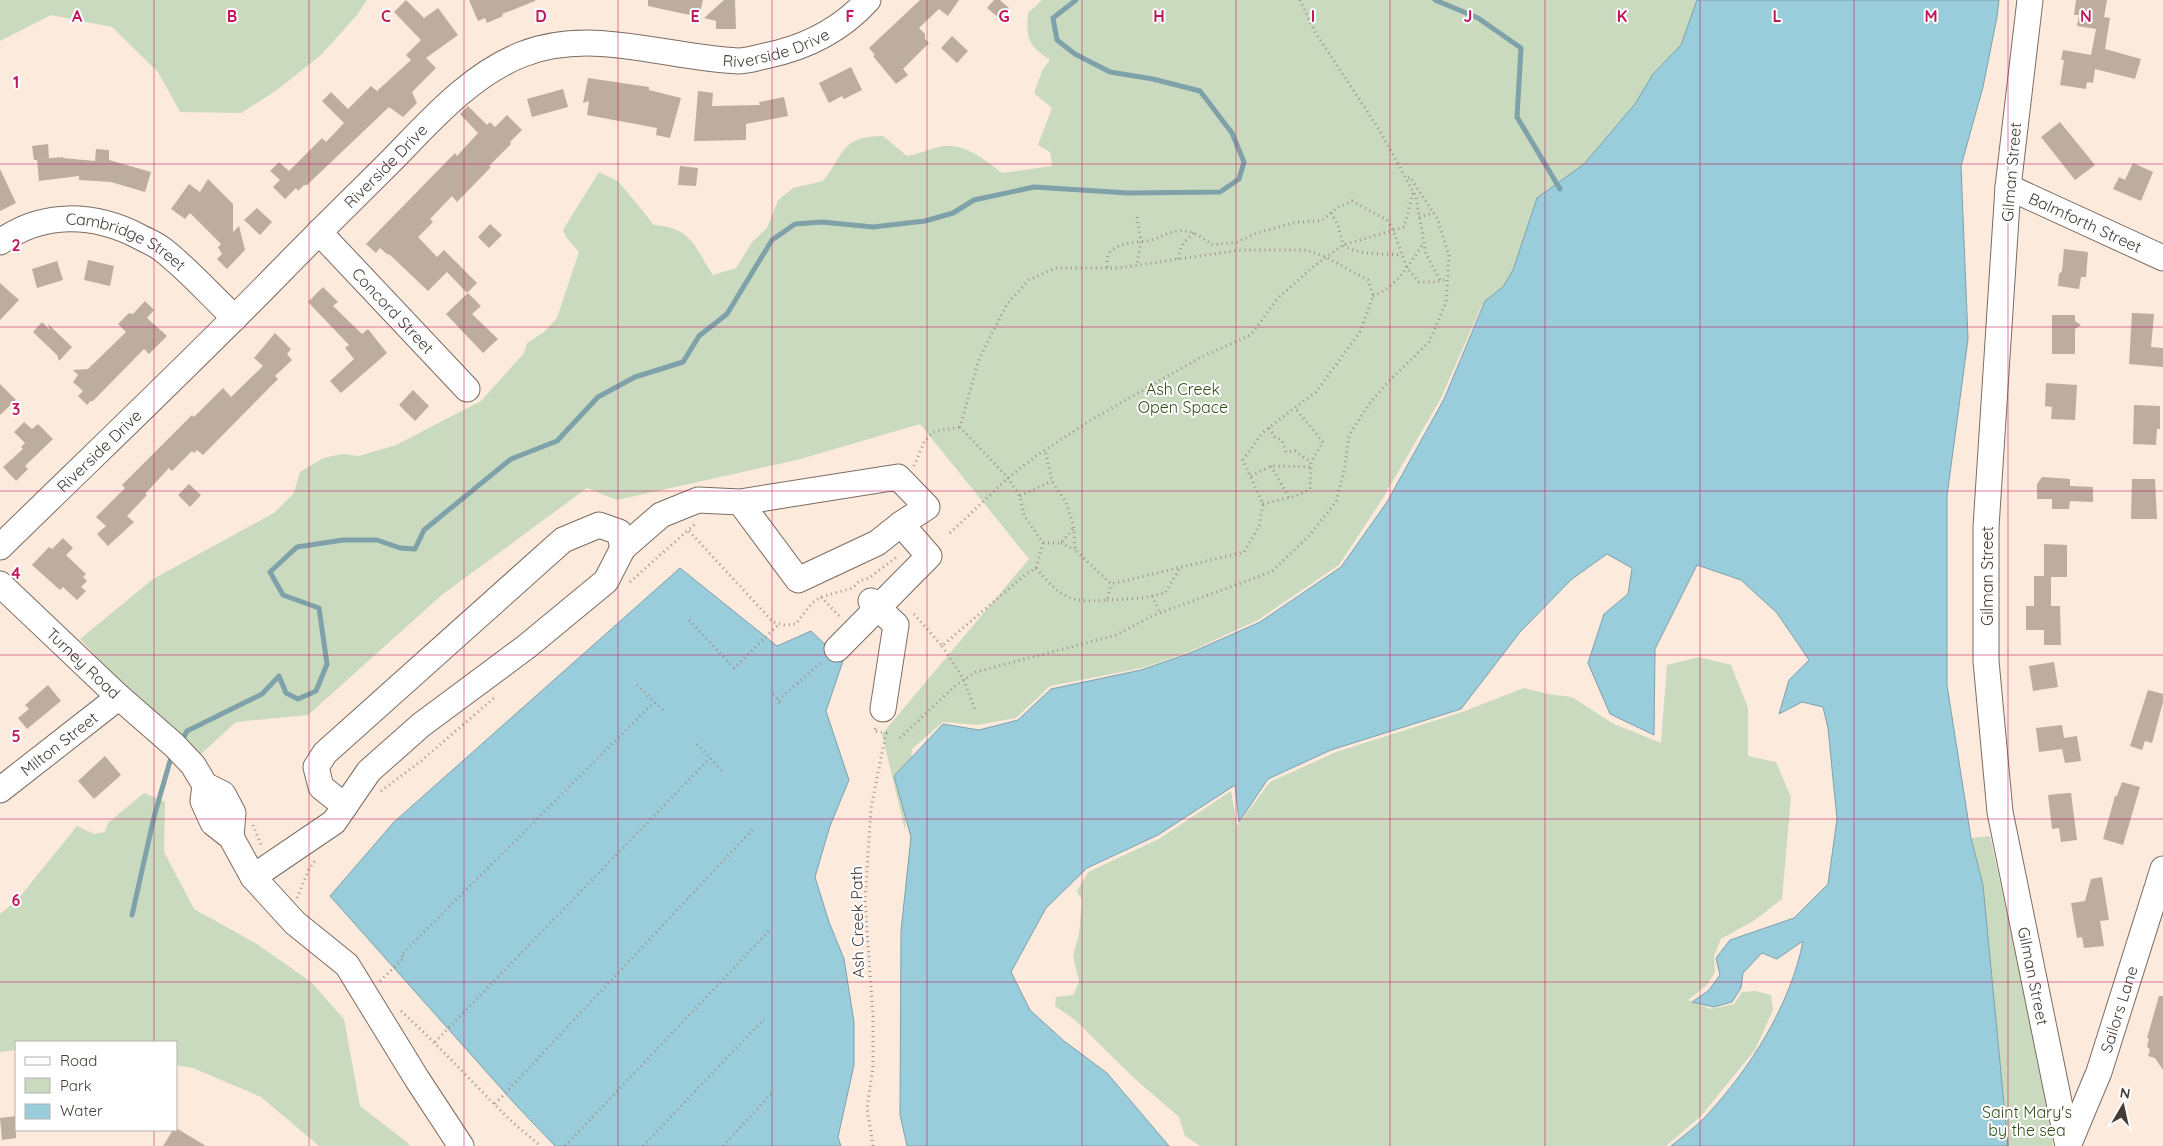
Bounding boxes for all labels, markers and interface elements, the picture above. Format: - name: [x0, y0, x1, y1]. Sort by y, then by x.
- text: A: [72, 6, 83, 26]
- text: B: [227, 6, 237, 26]
- text: C: [381, 6, 391, 26]
- text: D: [535, 6, 547, 26]
- text: E: [690, 6, 700, 26]
- text: F: [846, 6, 855, 26]
- text: G: [998, 6, 1010, 26]
- text: H: [1153, 6, 1165, 26]
- text: I: [1311, 6, 1315, 26]
- text: J: [1464, 6, 1472, 26]
- text: K: [1617, 6, 1627, 26]
- text: L: [1773, 6, 1782, 26]
- text: M: [1924, 6, 1938, 26]
- text: N: [2080, 6, 2092, 26]
- street label: Riverside Drive: [722, 24, 833, 71]
- text: 1: [13, 72, 19, 92]
- street label: Riverside Drive: [340, 120, 431, 212]
- street label: Gilman Street: [1997, 121, 2025, 223]
- street label: Balmforth Street: [2026, 188, 2145, 257]
- street label: Cambridge Street: [66, 209, 190, 275]
- text: 2: [11, 235, 21, 255]
- street label: Concord Street: [348, 263, 438, 358]
- park label: Ash Creek Open Space: [1138, 379, 1228, 417]
- text: 3: [12, 399, 20, 419]
- street label: Riverside Drive: [52, 405, 146, 496]
- street label: Gilman Street: [1977, 526, 1997, 626]
- text: 4: [11, 563, 21, 583]
- street label: Turney Road: [42, 623, 125, 703]
- street label: Milton Street: [16, 707, 102, 780]
- text: 5: [11, 726, 21, 746]
- street label: Ash Creek Path: [846, 866, 868, 978]
- text: 6: [12, 890, 21, 910]
- street label: Gilman Street: [2014, 925, 2053, 1027]
- street label: Sailors Lane: [2096, 963, 2142, 1055]
- legend: [15, 1041, 178, 1131]
- text: Road: [60, 1051, 97, 1070]
- text: Park: [60, 1076, 92, 1095]
- north arrow: [2098, 1081, 2148, 1131]
- text: N: [2119, 1083, 2132, 1103]
- text: Water: [60, 1101, 103, 1120]
- park label: Saint Mary's by the sea: [1982, 1102, 2072, 1140]

